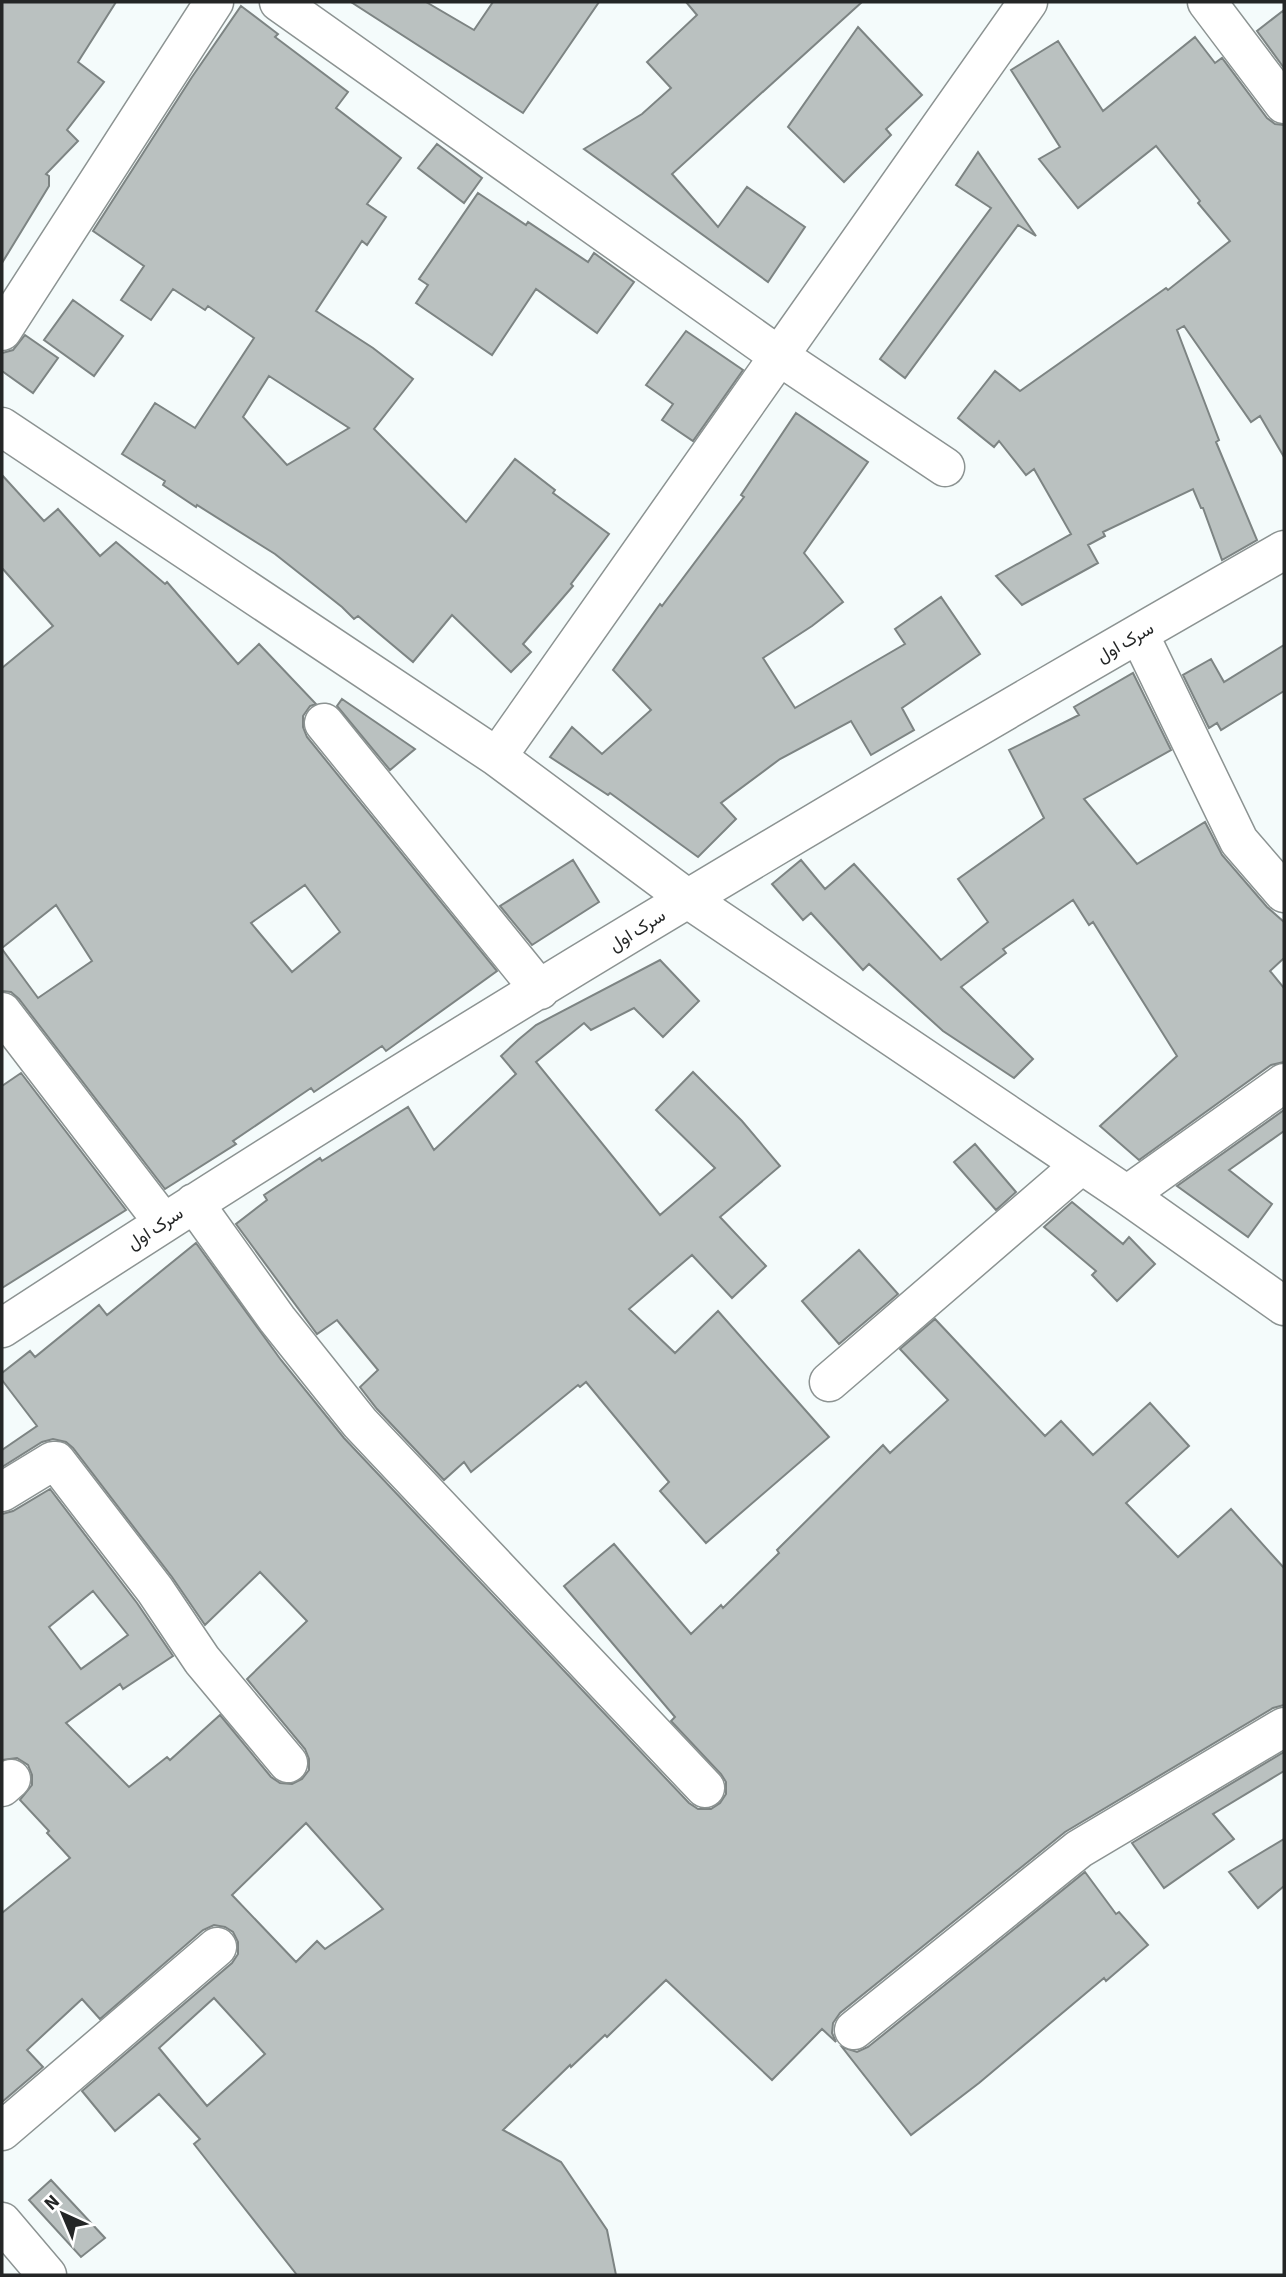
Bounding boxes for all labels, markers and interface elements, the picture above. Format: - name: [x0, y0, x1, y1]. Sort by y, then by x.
- street label: سرک اول: [1092, 616, 1159, 669]
- street label: سرک اول: [604, 903, 670, 958]
- street label: سرک اول: [122, 1201, 188, 1256]
- north arrow: [28, 2179, 98, 2249]
- text: N: [38, 2189, 66, 2217]

